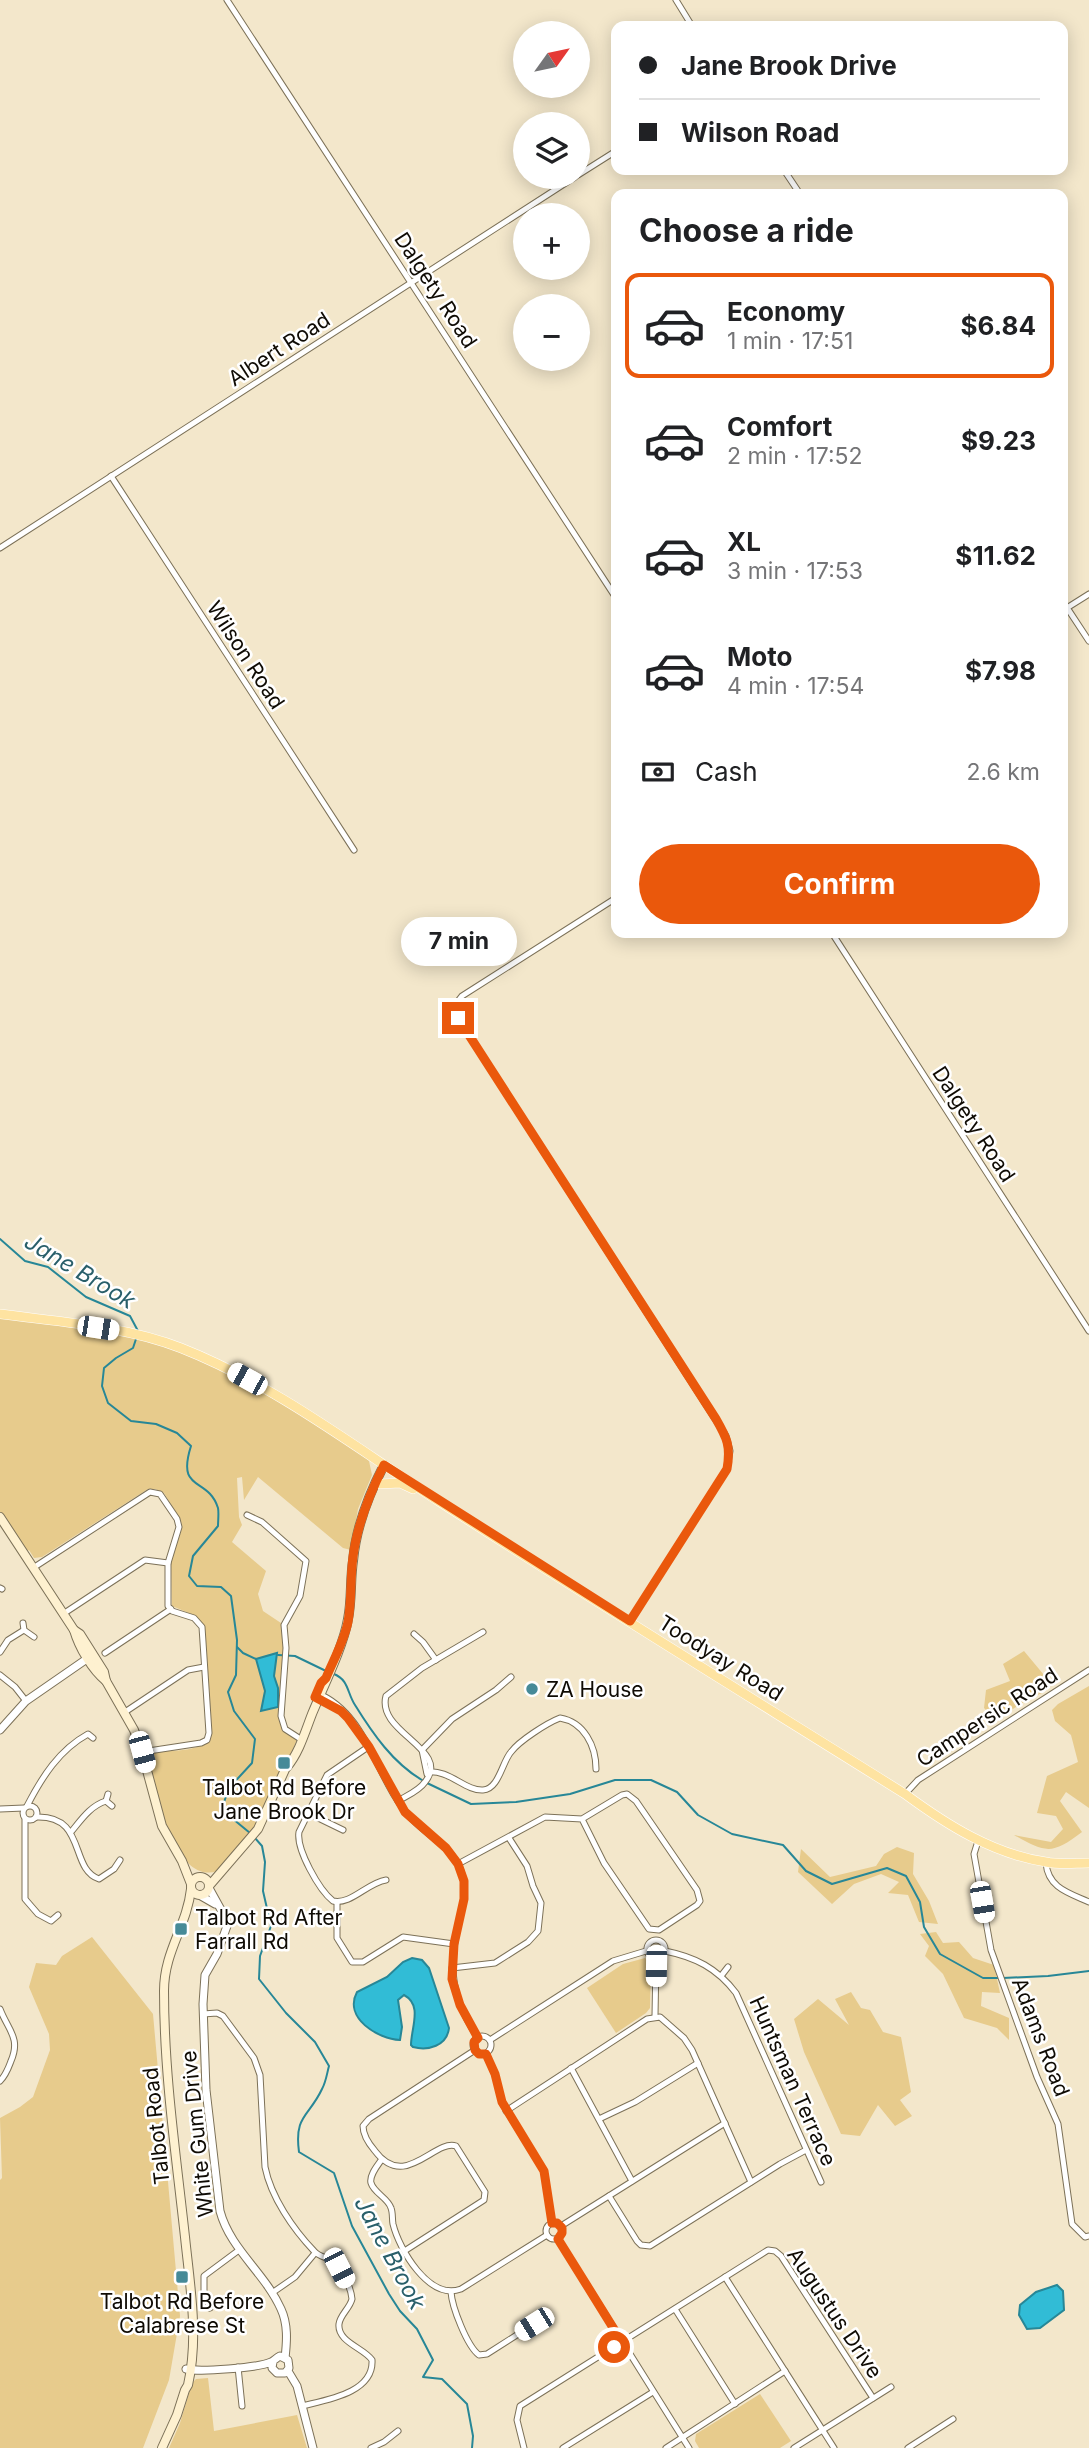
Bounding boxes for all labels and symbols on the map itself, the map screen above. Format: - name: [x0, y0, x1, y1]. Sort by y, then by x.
- north arrow: [513, 21, 590, 98]
- street label: Dalgety Road: [389, 227, 483, 353]
- street label: Albert Road: [223, 307, 335, 391]
- street label: Wilson Road: [202, 596, 290, 714]
- callout: 7 min: [400, 916, 516, 965]
- route end: [442, 1002, 474, 1034]
- street label: Dalgety Road: [927, 1061, 1021, 1187]
- water label: Jane Brook: [20, 1227, 141, 1315]
- car: [76, 1314, 121, 1342]
- car: [224, 1360, 271, 1398]
- street label: Toodyay Road: [654, 1610, 788, 1706]
- street label: Campersic Road: [912, 1662, 1062, 1772]
- place label: ZA House: [546, 1677, 644, 1702]
- marker: ZA House: [524, 1681, 540, 1697]
- car: [127, 1729, 158, 1775]
- marker: Talbot Rd Before Jane Brook Dr: [276, 1755, 292, 1771]
- place label: Talbot Rd Before Jane Brook Dr: [202, 1775, 366, 1824]
- car: [969, 1879, 996, 1925]
- place label: Talbot Rd After Farrall Rd: [195, 1905, 343, 1954]
- marker: Talbot Rd After Farrall Rd: [173, 1921, 189, 1937]
- car: [646, 1945, 667, 1987]
- street label: Adams Road: [1007, 1974, 1075, 2100]
- street label: Huntsman Terrace: [744, 1992, 842, 2170]
- street label: White Gum Drive: [176, 2049, 218, 2219]
- street label: Talbot Road: [137, 2066, 175, 2186]
- water label: Jane Brook: [348, 2192, 432, 2315]
- street label: Augustus Drive: [782, 2243, 888, 2383]
- car: [321, 2245, 358, 2291]
- marker: Talbot Rd Before Calabrese St: [174, 2269, 190, 2285]
- place label: Talbot Rd Before Calabrese St: [100, 2289, 264, 2338]
- car: [511, 2304, 558, 2344]
- route start: [598, 2331, 630, 2363]

